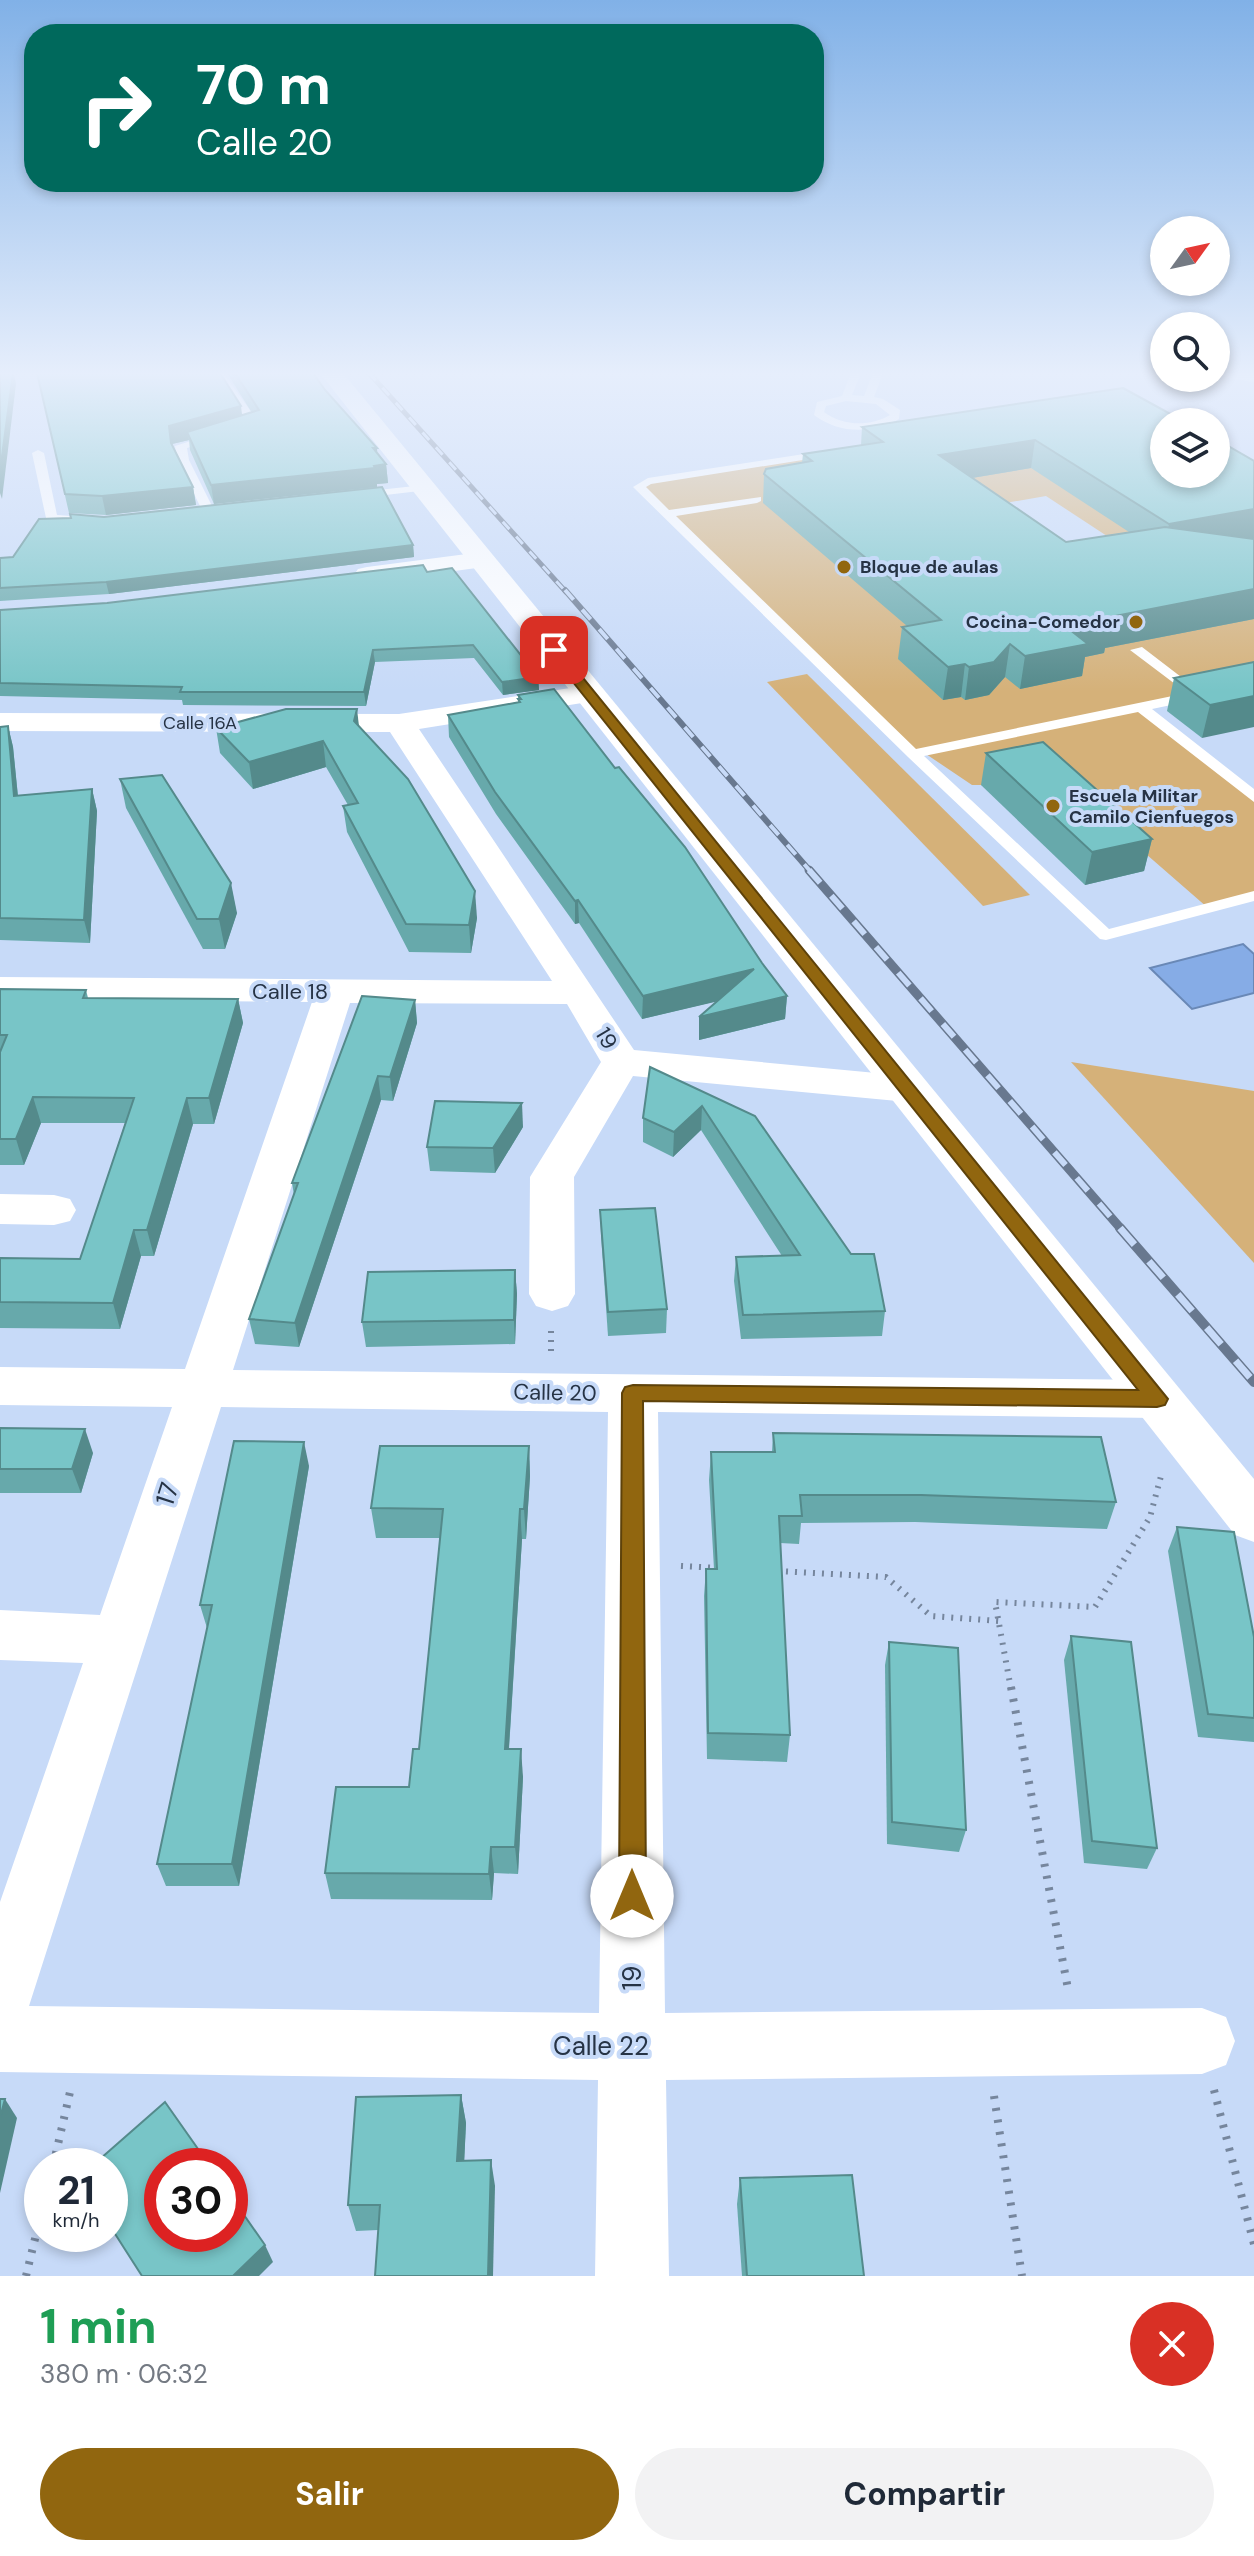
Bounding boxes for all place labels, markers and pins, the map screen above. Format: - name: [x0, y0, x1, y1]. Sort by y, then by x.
- place label: Bloque de aulas: [860, 555, 999, 579]
- marker: Bloque de aulas: [835, 558, 853, 576]
- place label: Cocina-Comedor: [966, 610, 1120, 634]
- marker: Cocina-Comedor: [1127, 613, 1145, 631]
- pin: [520, 616, 588, 684]
- place label: Escuela Militar Camilo Cienfuegos: [1069, 784, 1234, 829]
- marker: Escuela Militar Camilo Cienfuegos: [1044, 797, 1062, 815]

